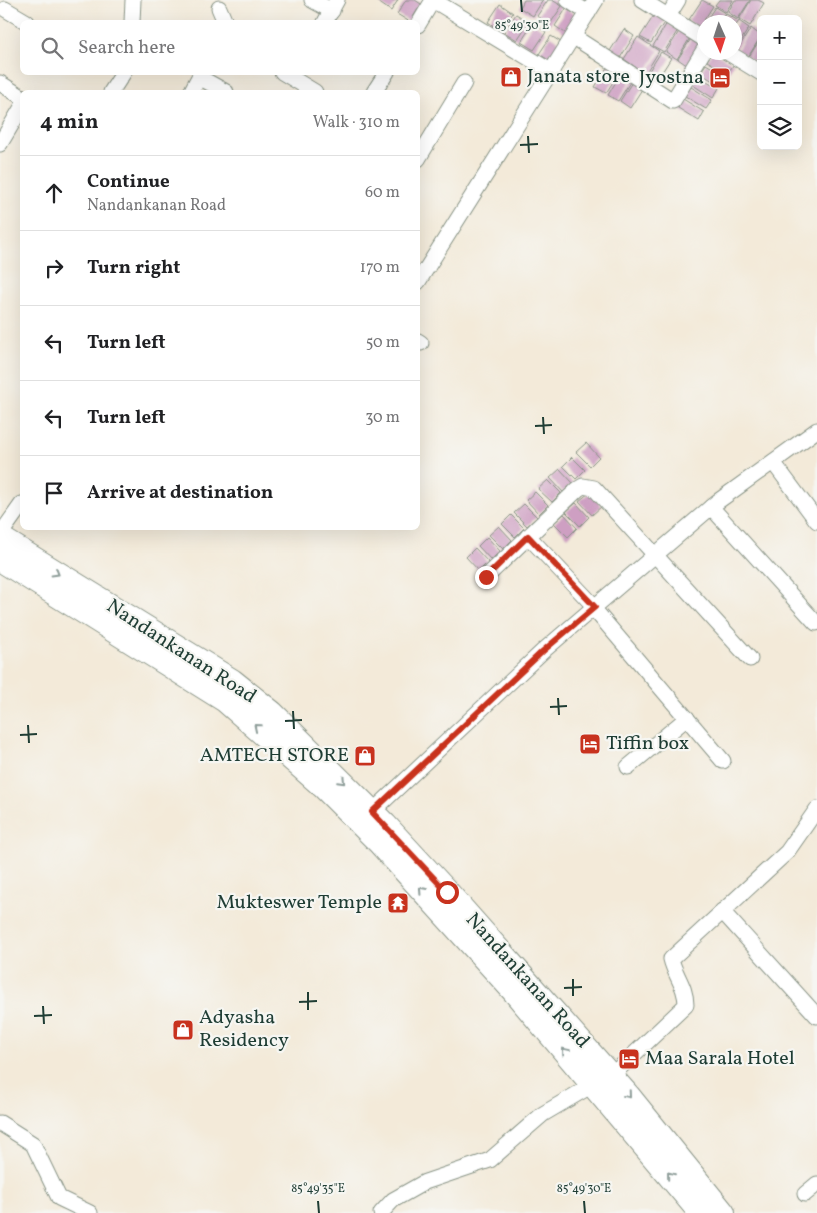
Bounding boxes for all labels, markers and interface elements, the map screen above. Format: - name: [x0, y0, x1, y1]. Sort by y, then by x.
- north arrow: [697, 15, 742, 60]
- map controls: [757, 15, 802, 150]
- button: +: [757, 15, 802, 60]
- text: 85°49'30"E: [495, 18, 549, 34]
- search box: [20, 20, 420, 75]
- icon: search: [38, 34, 66, 62]
- text: Search here: [78, 35, 175, 61]
- button: −: [757, 60, 802, 105]
- place label: Janata store: [527, 63, 630, 91]
- place label: Jyostna: [639, 64, 704, 92]
- shop icon: Janata store: [499, 65, 523, 89]
- hotel icon: Jyostna: [708, 66, 732, 90]
- button: layers: [757, 105, 802, 150]
- text: 4 min: [40, 108, 99, 137]
- text: Walk · 310 m: [313, 112, 400, 134]
- text: Continue: [87, 169, 170, 195]
- icon: ahead: [40, 179, 68, 207]
- text: 60 m: [365, 182, 400, 204]
- text: Nandankanan Road: [87, 195, 226, 217]
- icon: right: [40, 254, 68, 282]
- text: Turn right: [87, 255, 180, 281]
- text: 170 m: [360, 257, 400, 279]
- icon: left: [40, 329, 68, 357]
- text: Turn left: [87, 330, 166, 356]
- text: 50 m: [366, 332, 400, 354]
- icon: left: [40, 404, 68, 432]
- text: Turn left: [87, 405, 166, 431]
- text: 30 m: [365, 407, 400, 429]
- icon: arrive: [40, 479, 68, 507]
- text: Arrive at destination: [87, 480, 273, 506]
- route end: [475, 566, 498, 589]
- one-way arrow: [50, 567, 59, 577]
- street label: Nandankanan Road: [101, 593, 261, 711]
- one-way arrow: [254, 723, 263, 732]
- place label: Tiffin box: [606, 730, 689, 758]
- hotel icon: Tiffin box: [578, 732, 602, 756]
- place label: AMTECH STORE: [200, 742, 349, 770]
- shop icon: AMTECH STORE: [353, 744, 377, 768]
- one-way arrow: [336, 775, 345, 784]
- route start: [436, 881, 459, 904]
- one-way arrow: [419, 887, 428, 896]
- place label: Mukteswer Temple: [216, 889, 382, 917]
- temple icon: Mukteswer Temple: [386, 891, 410, 915]
- street label: Nandankanan Road: [458, 907, 596, 1055]
- place label: Adyasha Residency: [199, 1004, 289, 1055]
- shop icon: Adyasha Residency: [171, 1018, 195, 1042]
- place label: Maa Sarala Hotel: [645, 1045, 795, 1073]
- hotel icon: Maa Sarala Hotel: [617, 1047, 641, 1071]
- one-way arrow: [563, 1048, 571, 1057]
- one-way arrow: [622, 1090, 631, 1099]
- one-way arrow: [668, 1172, 676, 1181]
- text: 85°49'35"E: [291, 1181, 345, 1197]
- text: 85°49'30"E: [557, 1181, 611, 1197]

